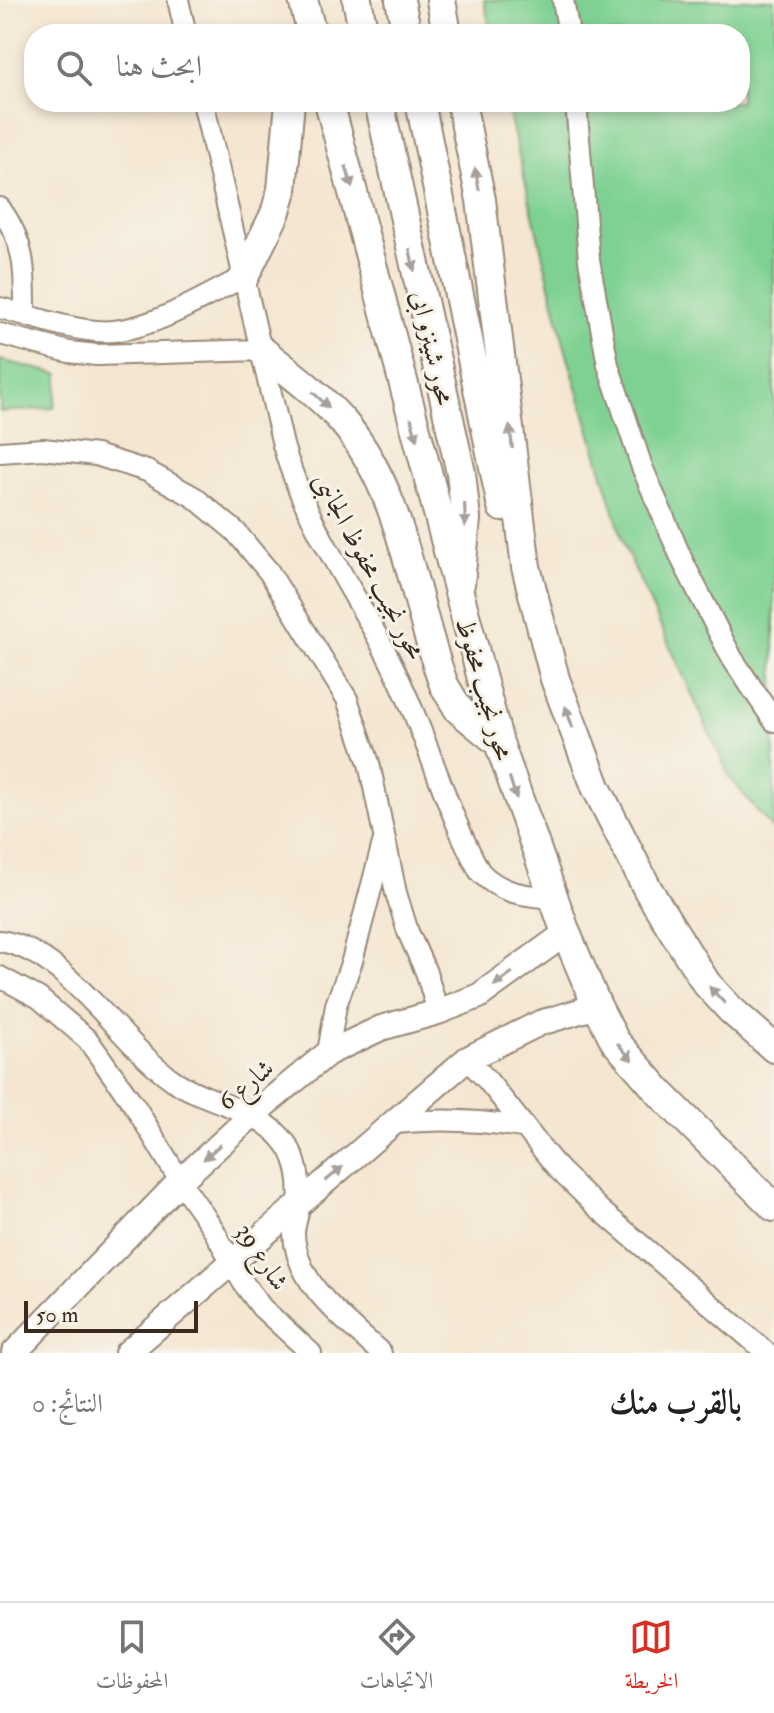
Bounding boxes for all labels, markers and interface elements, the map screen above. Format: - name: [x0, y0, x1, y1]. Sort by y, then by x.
- search box: [24, 24, 750, 112]
- icon: search: [52, 46, 96, 90]
- text: ابحث هنا: [116, 48, 202, 85]
- one-way arrow: [343, 165, 355, 190]
- one-way arrow: [470, 166, 482, 191]
- one-way arrow: [406, 248, 419, 273]
- street label: محور شينزو ابى: [401, 288, 461, 409]
- one-way arrow: [311, 390, 330, 409]
- one-way arrow: [409, 417, 421, 442]
- one-way arrow: [504, 424, 517, 449]
- street label: محور نجيب محفوظ الجانبى: [305, 467, 432, 666]
- one-way arrow: [458, 503, 471, 528]
- street label: محور نجيب محفوظ: [448, 614, 520, 764]
- one-way arrow: [562, 705, 575, 729]
- one-way arrow: [508, 776, 520, 800]
- one-way arrow: [492, 971, 514, 987]
- one-way arrow: [708, 986, 726, 1005]
- one-way arrow: [616, 1042, 633, 1062]
- street label: شارع 6: [211, 1052, 284, 1122]
- one-way arrow: [202, 1142, 221, 1160]
- one-way arrow: [324, 1166, 344, 1183]
- street label: شارع 39: [224, 1217, 296, 1299]
- scale bar: [24, 1297, 198, 1333]
- text: 50 m: [36, 1301, 78, 1329]
- text: بالقرب منك: [609, 1381, 742, 1424]
- text: النتائج: 0: [32, 1388, 103, 1420]
- tab: المحفوظات: [96, 1615, 168, 1702]
- tab: الاتجاهات: [360, 1615, 433, 1702]
- tab: الخريطة: [625, 1615, 678, 1702]

